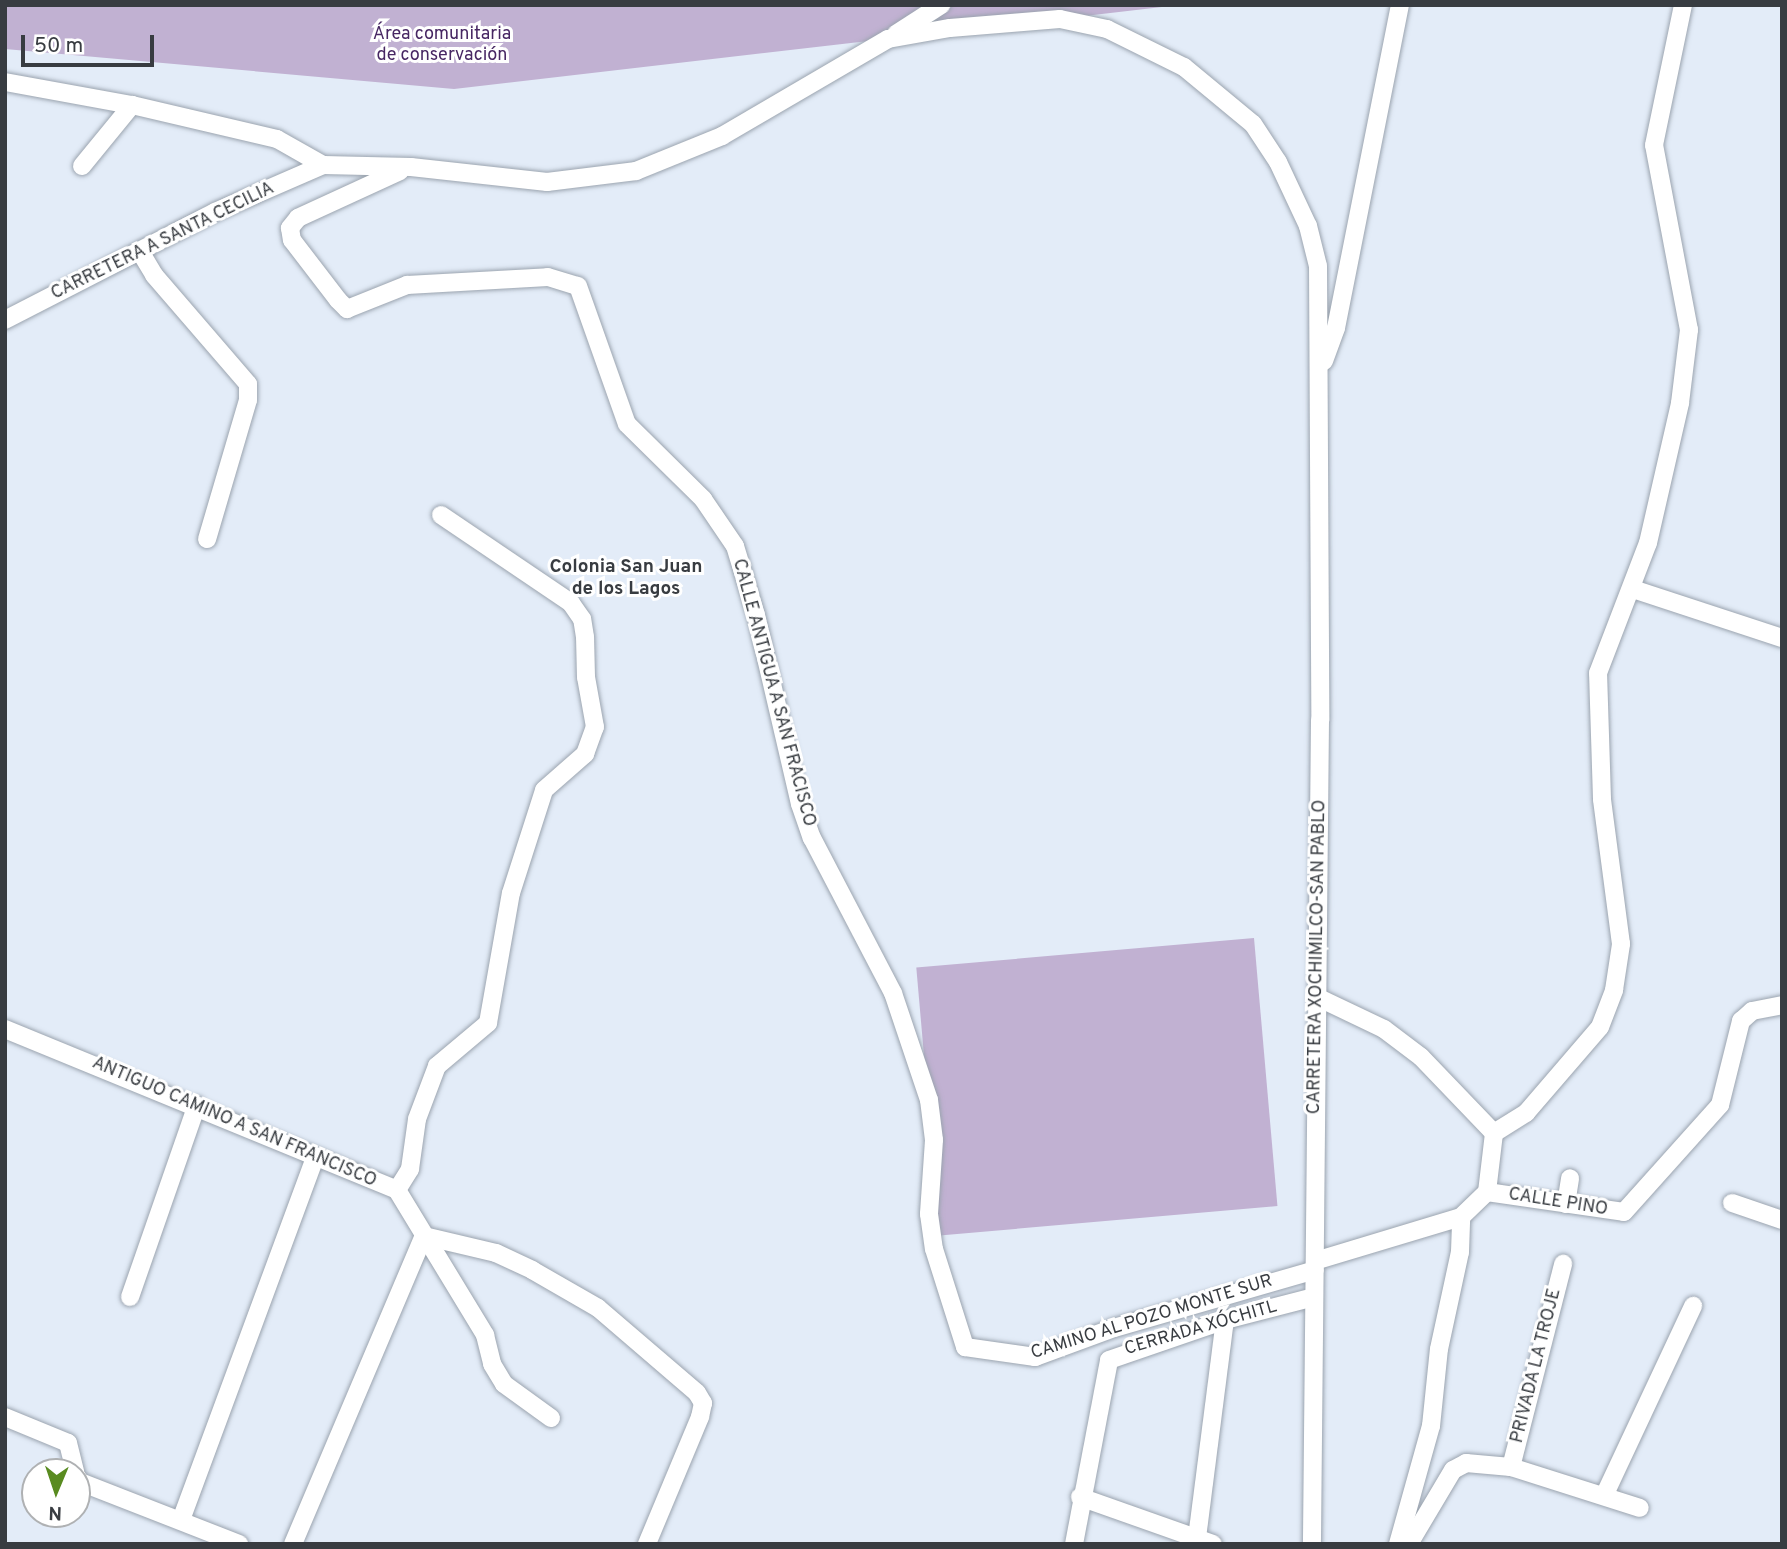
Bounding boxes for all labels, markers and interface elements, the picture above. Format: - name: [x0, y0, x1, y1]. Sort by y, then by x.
- scale bar: [24, 21, 158, 65]
- park label: Área comunitaria de conservación: [373, 25, 511, 68]
- text: 50 m: [34, 33, 83, 60]
- street label: CARRETERA A SANTA CECILIA: [47, 178, 279, 306]
- street label: CALLE ANTIGUA A SAN FRACISCO: [726, 555, 820, 831]
- district label: Colonia San Juan de los Lagos: [549, 557, 703, 601]
- street label: CARRETERA XOCHIMILCO-SAN PABLO: [1304, 799, 1332, 1115]
- street label: ANTIGUO CAMINO A SAN FRANCISCO: [88, 1053, 380, 1193]
- street label: CALLE PINO: [1507, 1184, 1609, 1222]
- street label: CAMINO AL POZO MONTE SUR: [1028, 1271, 1276, 1365]
- street label: PRIVADA LA TROJE: [1507, 1285, 1567, 1447]
- street label: CERRADA XÓCHITL: [1122, 1297, 1280, 1361]
- north arrow: [21, 1458, 91, 1528]
- text: N: [48, 1500, 63, 1524]

